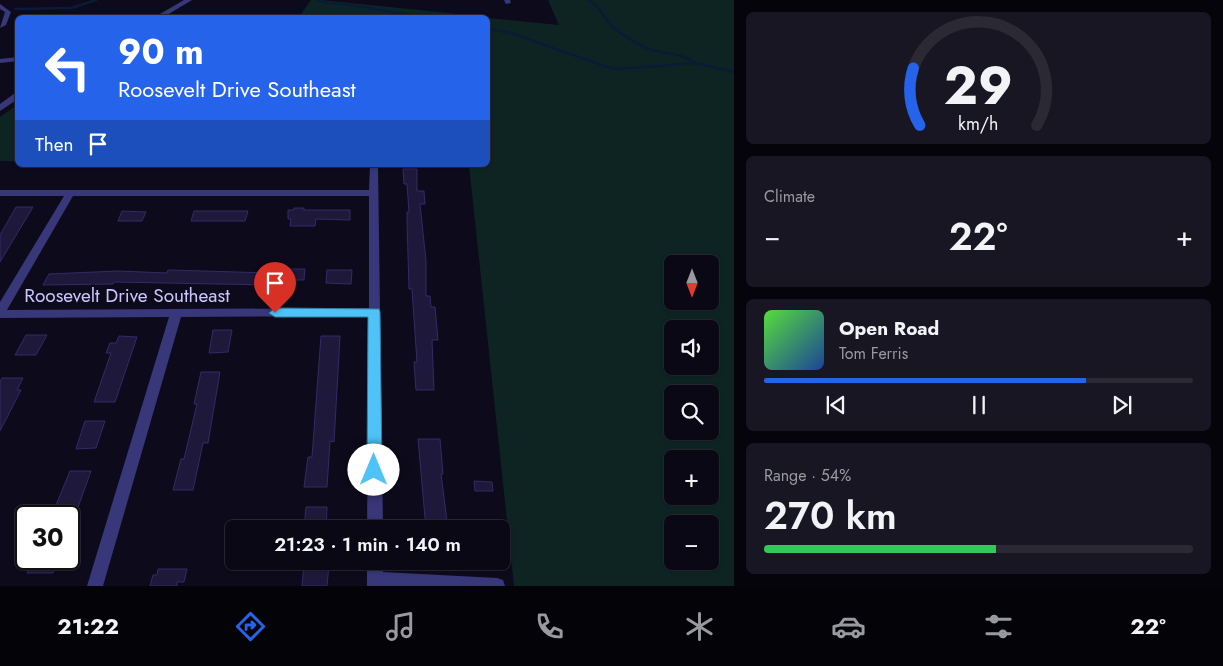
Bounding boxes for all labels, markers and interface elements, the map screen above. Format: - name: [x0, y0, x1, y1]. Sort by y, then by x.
- text: 90 m: [118, 27, 204, 77]
- icon: left: [35, 35, 100, 100]
- text: 29: [944, 48, 1013, 124]
- text: Roosevelt Drive Southeast: [118, 73, 356, 105]
- text: km/h: [958, 111, 999, 137]
- icon: arrive: [84, 130, 112, 158]
- text: Then: [35, 131, 74, 158]
- text: Climate: [764, 185, 815, 208]
- text: 22°: [949, 209, 1008, 264]
- text: −: [764, 216, 781, 257]
- text: +: [1176, 216, 1193, 257]
- north arrow: [664, 255, 719, 310]
- map controls: [664, 255, 719, 570]
- pin: [254, 262, 296, 313]
- icon: arrive: [261, 269, 289, 297]
- street label: Roosevelt Drive Southeast: [24, 282, 230, 309]
- text: Open Road: [839, 315, 939, 342]
- button: sound: [664, 320, 719, 375]
- text: Tom Ferris: [839, 342, 908, 365]
- button: search: [664, 385, 719, 440]
- icon: previous: [822, 391, 850, 419]
- icon: pause: [965, 391, 993, 419]
- icon: next: [1108, 391, 1136, 419]
- position arrow: [347, 443, 399, 495]
- button: +: [664, 450, 719, 505]
- text: Range · 54%: [764, 464, 851, 487]
- text: 270 km: [764, 488, 897, 543]
- speed limit sign: 30: [15, 505, 80, 570]
- button: −: [664, 515, 719, 570]
- text: 21:23 · 1 min · 140 m: [274, 531, 461, 558]
- icon: directions: [233, 609, 268, 644]
- icon: music: [383, 609, 418, 644]
- icon: phone: [532, 609, 567, 644]
- icon: climate: [682, 609, 717, 644]
- icon: car: [831, 609, 866, 644]
- icon: filters: [981, 609, 1016, 644]
- text: 21:22: [57, 610, 119, 642]
- text: 22°: [1130, 610, 1166, 642]

